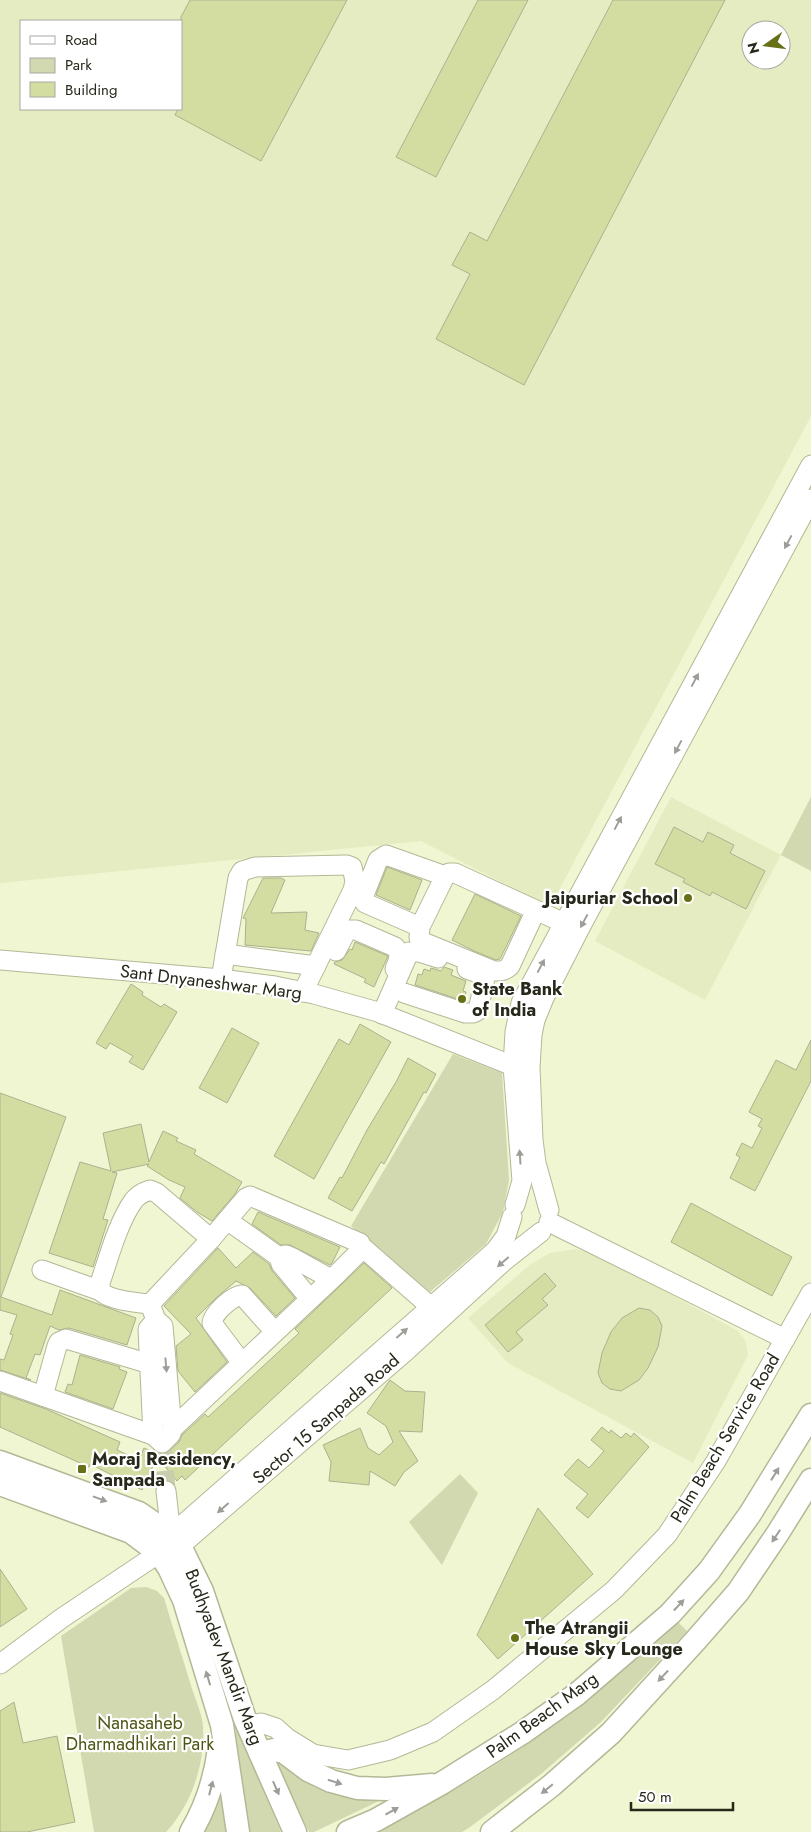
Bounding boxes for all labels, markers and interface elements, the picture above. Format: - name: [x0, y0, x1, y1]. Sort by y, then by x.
- legend: [20, 20, 182, 110]
- north arrow: [741, 20, 791, 70]
- text: Road: [65, 29, 97, 51]
- text: N: [742, 40, 764, 56]
- text: Park: [65, 54, 92, 76]
- text: Building: [65, 79, 117, 101]
- one-way arrow: [784, 535, 792, 549]
- one-way arrow: [691, 673, 700, 686]
- one-way arrow: [674, 740, 682, 754]
- one-way arrow: [614, 816, 623, 829]
- place label: Jaipuriar School: [542, 885, 678, 911]
- marker: Jaipuriar School: [682, 892, 694, 904]
- one-way arrow: [580, 913, 588, 928]
- street label: Sant Dnyaneshwar Marg: [119, 958, 303, 1006]
- one-way arrow: [537, 958, 545, 973]
- place label: State Bank of India: [472, 976, 563, 1023]
- marker: State Bank of India: [456, 993, 468, 1005]
- one-way arrow: [515, 1149, 523, 1165]
- one-way arrow: [498, 1256, 510, 1268]
- one-way arrow: [395, 1327, 408, 1338]
- street label: Sector 15 Sanpada Road: [247, 1348, 405, 1490]
- street label: Palm Beach Service Road: [664, 1348, 786, 1528]
- one-way arrow: [162, 1358, 170, 1374]
- place label: Moraj Residency, Sanpada: [92, 1446, 236, 1493]
- marker: Moraj Residency, Sanpada: [76, 1463, 88, 1475]
- one-way arrow: [770, 1467, 779, 1481]
- one-way arrow: [93, 1496, 108, 1503]
- one-way arrow: [218, 1502, 230, 1514]
- one-way arrow: [771, 1530, 781, 1543]
- street label: Budhyadev Mandir Marg: [178, 1565, 270, 1749]
- one-way arrow: [673, 1599, 685, 1611]
- place label: The Atrangii House Sky Lounge: [525, 1615, 683, 1662]
- marker: The Atrangii House Sky Lounge: [509, 1632, 521, 1644]
- street label: Palm Beach Marg: [481, 1666, 603, 1764]
- one-way arrow: [657, 1670, 669, 1682]
- one-way arrow: [204, 1671, 212, 1686]
- park label: Nanasaheb Dharmadhikari Park: [66, 1710, 214, 1757]
- one-way arrow: [328, 1778, 343, 1786]
- one-way arrow: [208, 1780, 216, 1795]
- scale bar: [631, 1780, 734, 1812]
- one-way arrow: [272, 1781, 280, 1795]
- one-way arrow: [540, 1784, 553, 1794]
- text: 50 m: [638, 1786, 672, 1808]
- one-way arrow: [384, 1807, 399, 1815]

